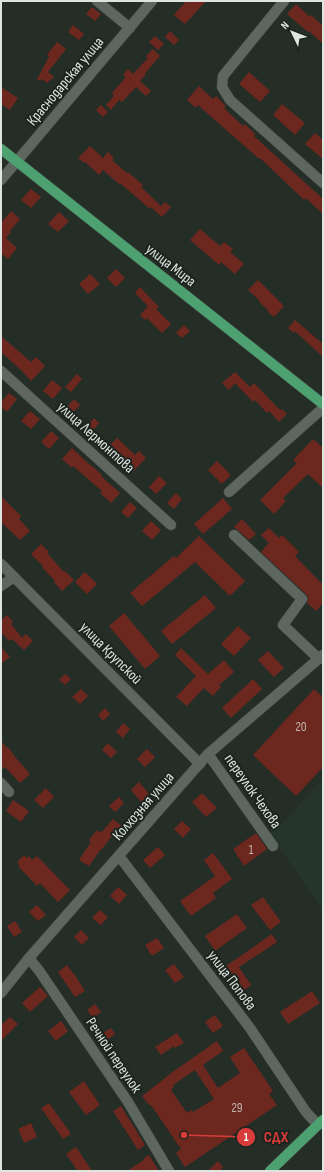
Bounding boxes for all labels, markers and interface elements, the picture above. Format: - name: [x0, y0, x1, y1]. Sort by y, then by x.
- north arrow: [272, 12, 312, 52]
- text: N: [278, 19, 292, 32]
- street label: Краснодарская улица: [23, 33, 108, 130]
- street label: улица Мира: [142, 240, 200, 291]
- street label: улица Лермонтова: [53, 397, 139, 477]
- street label: улица Крупской: [75, 618, 146, 689]
- house number: 20: [295, 719, 307, 735]
- street label: переулок Чехова: [220, 750, 285, 832]
- street label: Колхозная улица: [108, 768, 179, 845]
- house number: 1: [249, 842, 254, 858]
- street label: улица Попова: [203, 947, 260, 1014]
- street label: Речной переулок: [81, 1014, 146, 1097]
- house number: 29: [231, 1100, 243, 1116]
- callout: СДХ: [236, 1123, 296, 1151]
- text: СДХ: [264, 1128, 289, 1147]
- text: 1: [244, 1130, 249, 1145]

